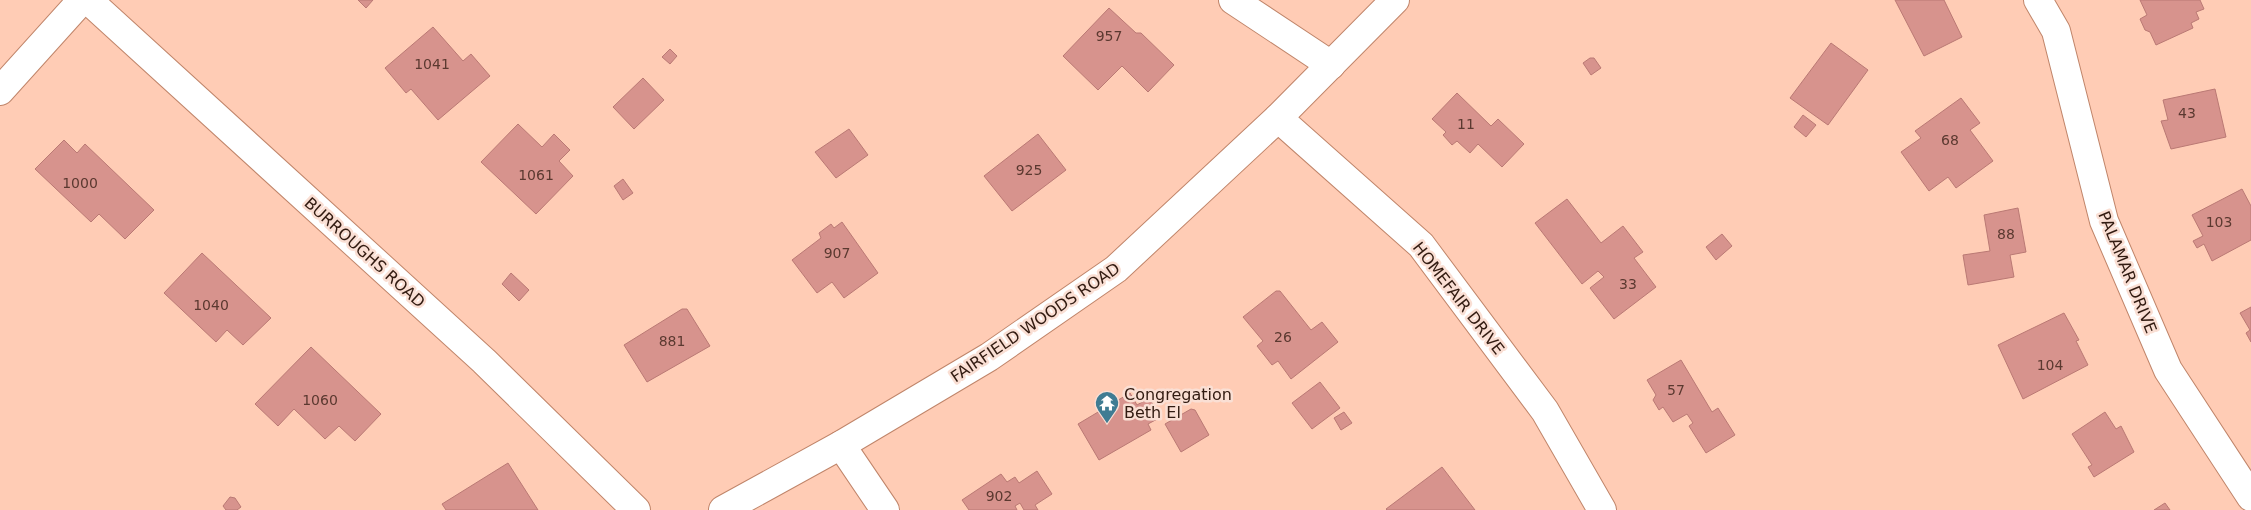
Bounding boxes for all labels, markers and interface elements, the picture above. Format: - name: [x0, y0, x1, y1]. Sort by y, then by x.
- house number: 957: [1096, 28, 1122, 44]
- house number: 1041: [414, 56, 450, 72]
- house number: 43: [2178, 105, 2196, 121]
- house number: 11: [1457, 116, 1475, 132]
- house number: 68: [1941, 132, 1959, 148]
- house number: 925: [1016, 162, 1042, 178]
- house number: 1061: [518, 167, 554, 183]
- house number: 1000: [62, 175, 98, 191]
- street label: BURROUGHS ROAD: [300, 193, 429, 311]
- street label: PALAMAR DRIVE: [2094, 208, 2161, 336]
- house number: 103: [2206, 214, 2232, 230]
- house number: 88: [1997, 226, 2015, 242]
- street label: HOMEFAIR DRIVE: [1409, 238, 1508, 358]
- house number: 907: [824, 245, 850, 261]
- street label: FAIRFIELD WOODS ROAD: [947, 259, 1124, 386]
- house number: 33: [1619, 276, 1637, 292]
- house number: 1040: [193, 297, 229, 313]
- house number: 26: [1274, 329, 1292, 345]
- house number: 881: [659, 333, 685, 349]
- house number: 104: [2037, 357, 2063, 373]
- house number: 57: [1667, 382, 1685, 398]
- place label: Congregation Beth El: [1124, 385, 1232, 422]
- temple icon: Congregation Beth El: [1094, 390, 1120, 424]
- house number: 1060: [302, 392, 338, 408]
- house number: 902: [986, 488, 1012, 504]

